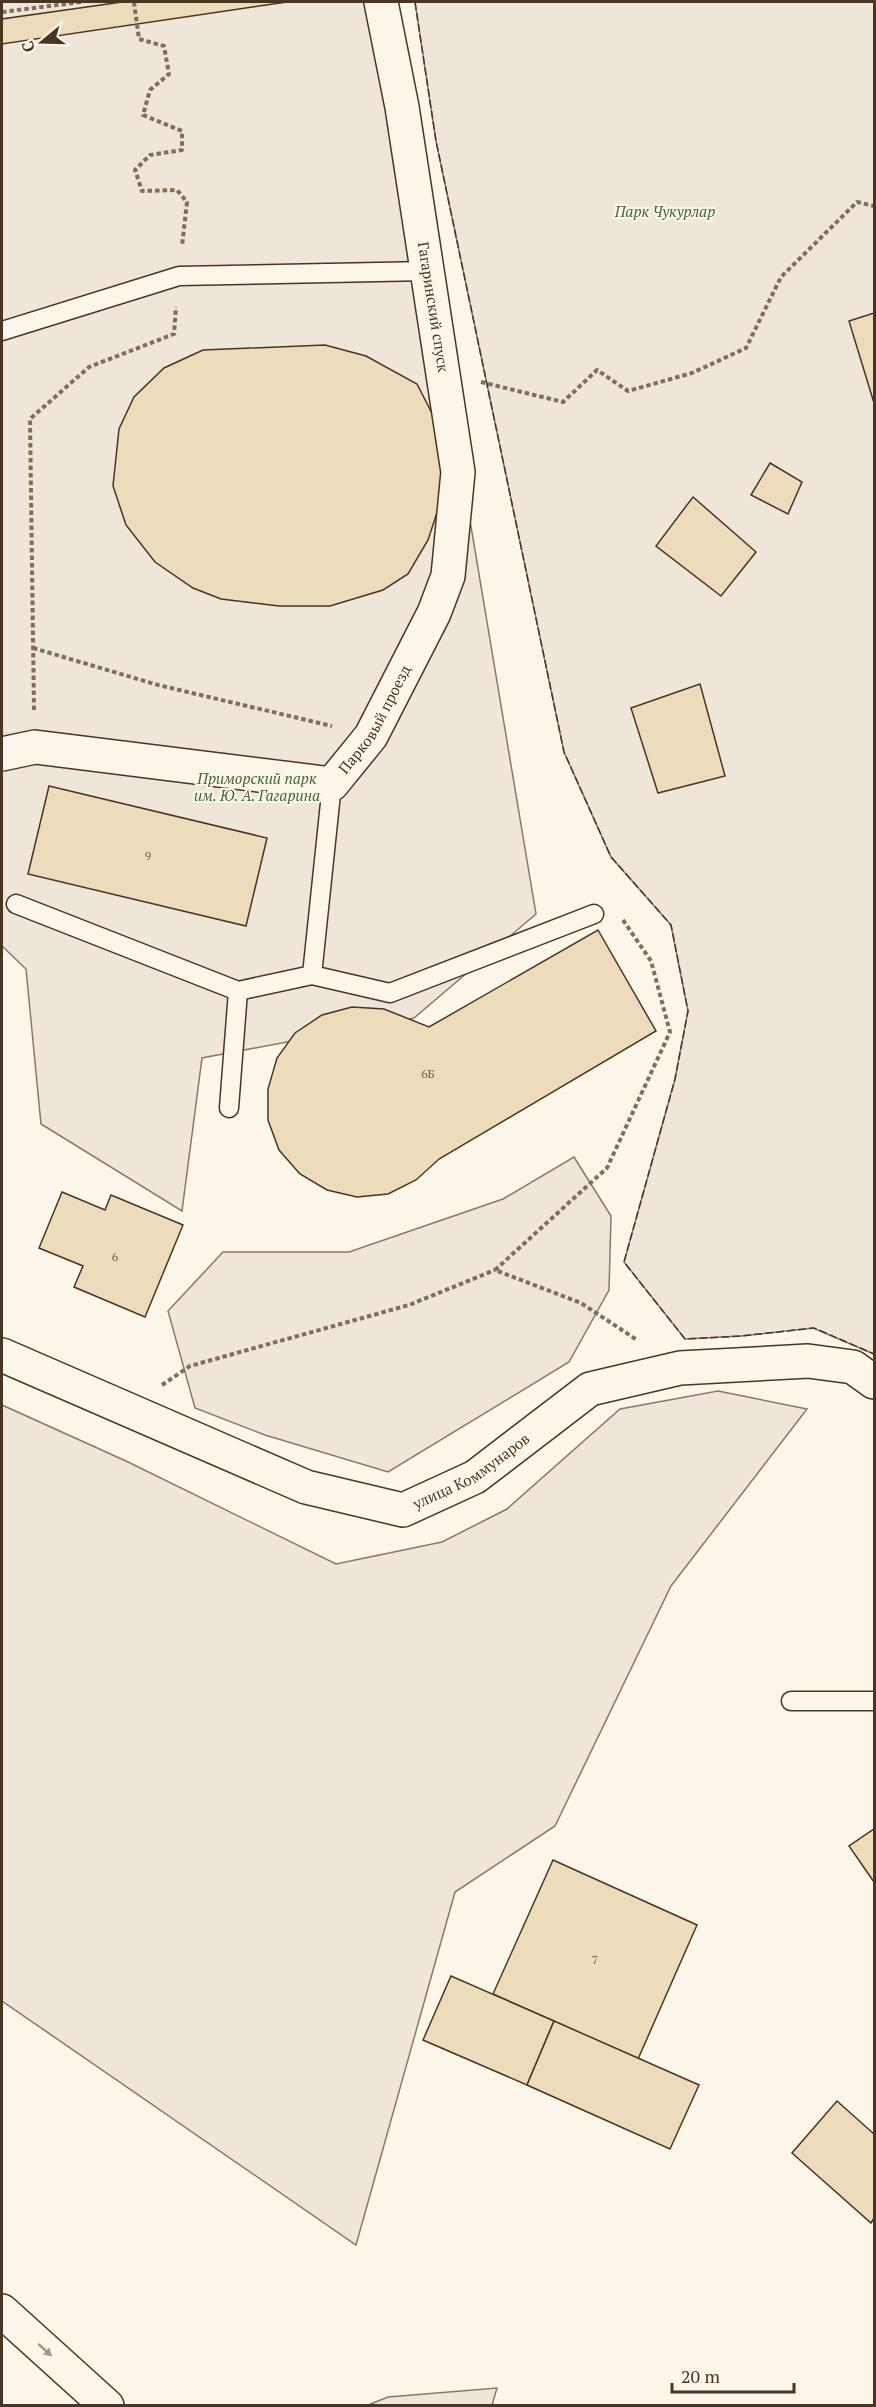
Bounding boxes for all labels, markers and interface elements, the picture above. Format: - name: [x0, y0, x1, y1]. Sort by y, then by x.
- north arrow: [12, 12, 72, 72]
- text: С: [16, 38, 40, 55]
- park label: Парк Чукурлар: [614, 201, 715, 221]
- street label: Гагаринский спуск: [414, 240, 454, 374]
- street label: Парковый проезд: [333, 661, 415, 777]
- park label: Приморский парк им. Ю. А. Гагарина: [194, 768, 320, 805]
- house number: 9: [145, 848, 151, 863]
- house number: 6Б: [421, 1066, 435, 1081]
- house number: 6: [112, 1249, 119, 1264]
- street label: улица Коммунаров: [409, 1428, 533, 1514]
- house number: 7: [592, 1952, 598, 1967]
- one-way arrow: [37, 2343, 52, 2356]
- scale bar: [672, 2356, 794, 2394]
- text: 20 m: [681, 2364, 721, 2388]

